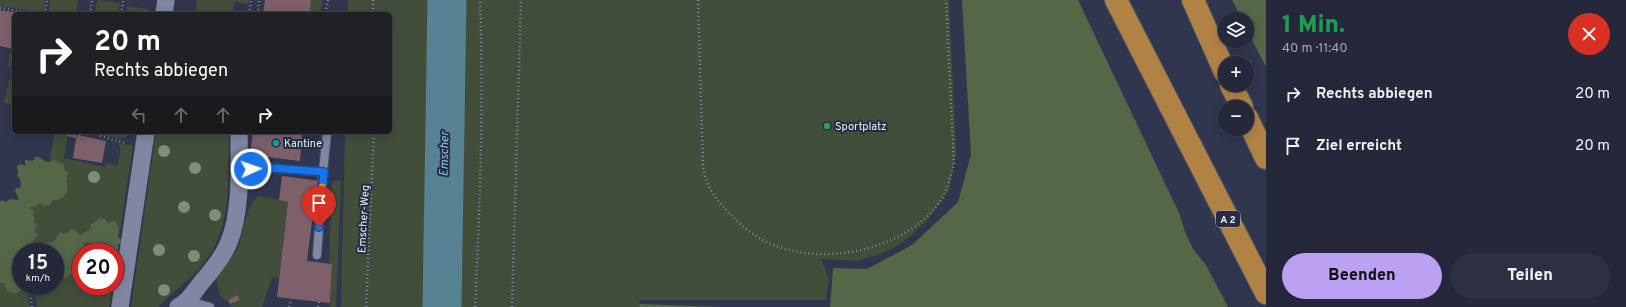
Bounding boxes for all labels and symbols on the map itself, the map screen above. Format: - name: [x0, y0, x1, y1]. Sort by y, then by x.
- place label: Sportplatz: [835, 120, 887, 134]
- marker: Sportplatz: [822, 121, 832, 131]
- water label: Emscher: [437, 130, 453, 177]
- place label: Kantine: [284, 137, 322, 151]
- marker: Kantine: [271, 138, 281, 148]
- position arrow: [230, 148, 272, 190]
- street label: Emscher-Weg: [355, 185, 373, 254]
- pin: [302, 186, 336, 227]
- road number: A 2: [1216, 211, 1240, 227]
- speed limit sign: 20: [72, 243, 124, 295]

